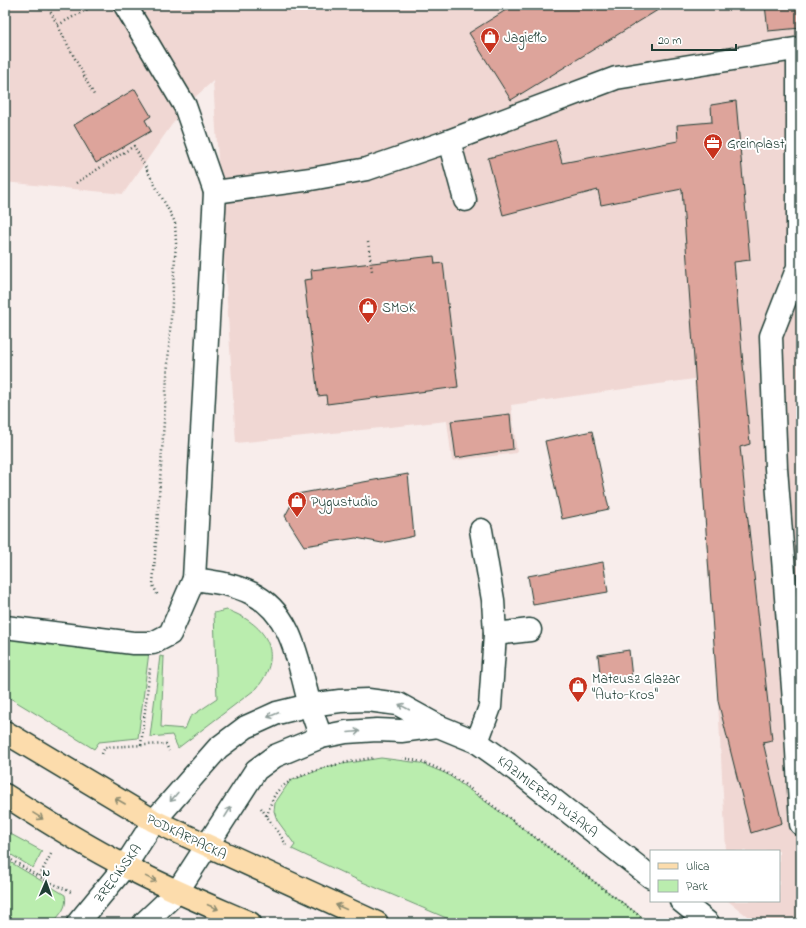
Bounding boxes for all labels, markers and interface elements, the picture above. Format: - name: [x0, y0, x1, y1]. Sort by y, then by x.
- shop icon: Jagiełło: [479, 26, 501, 54]
- scale bar: [652, 26, 736, 52]
- place label: Jagiełło: [504, 28, 547, 50]
- text: 20 m: [658, 32, 681, 50]
- office icon: Greinplast: [702, 132, 724, 160]
- place label: Greinplast: [727, 134, 785, 155]
- shop icon: SMOK: [357, 296, 379, 324]
- place label: SMOK: [382, 298, 416, 319]
- shop icon: Pygustudio: [286, 490, 308, 518]
- place label: Pygustudio: [311, 492, 378, 514]
- place label: Mateusz Glazar "Auto-Kros": [592, 669, 681, 706]
- shop icon: Mateusz Glazar "Auto-Kros": [567, 675, 589, 703]
- one-way arrow: [398, 703, 410, 711]
- one-way arrow: [267, 712, 279, 720]
- one-way arrow: [347, 728, 360, 735]
- street label: KAZIMIERZA PUŻAKA: [492, 751, 602, 843]
- one-way arrow: [169, 792, 178, 802]
- one-way arrow: [114, 797, 126, 805]
- one-way arrow: [224, 807, 232, 818]
- street label: PODKARPACKA: [143, 809, 230, 866]
- one-way arrow: [32, 812, 44, 820]
- street label: ZRĘCIŃSKA: [89, 840, 147, 908]
- legend: [650, 850, 780, 902]
- text: Ulica: [686, 858, 710, 876]
- north arrow: [26, 862, 66, 902]
- text: N: [42, 865, 50, 881]
- one-way arrow: [145, 876, 157, 883]
- text: Park: [686, 878, 708, 896]
- one-way arrow: [336, 903, 348, 910]
- one-way arrow: [207, 904, 219, 912]

